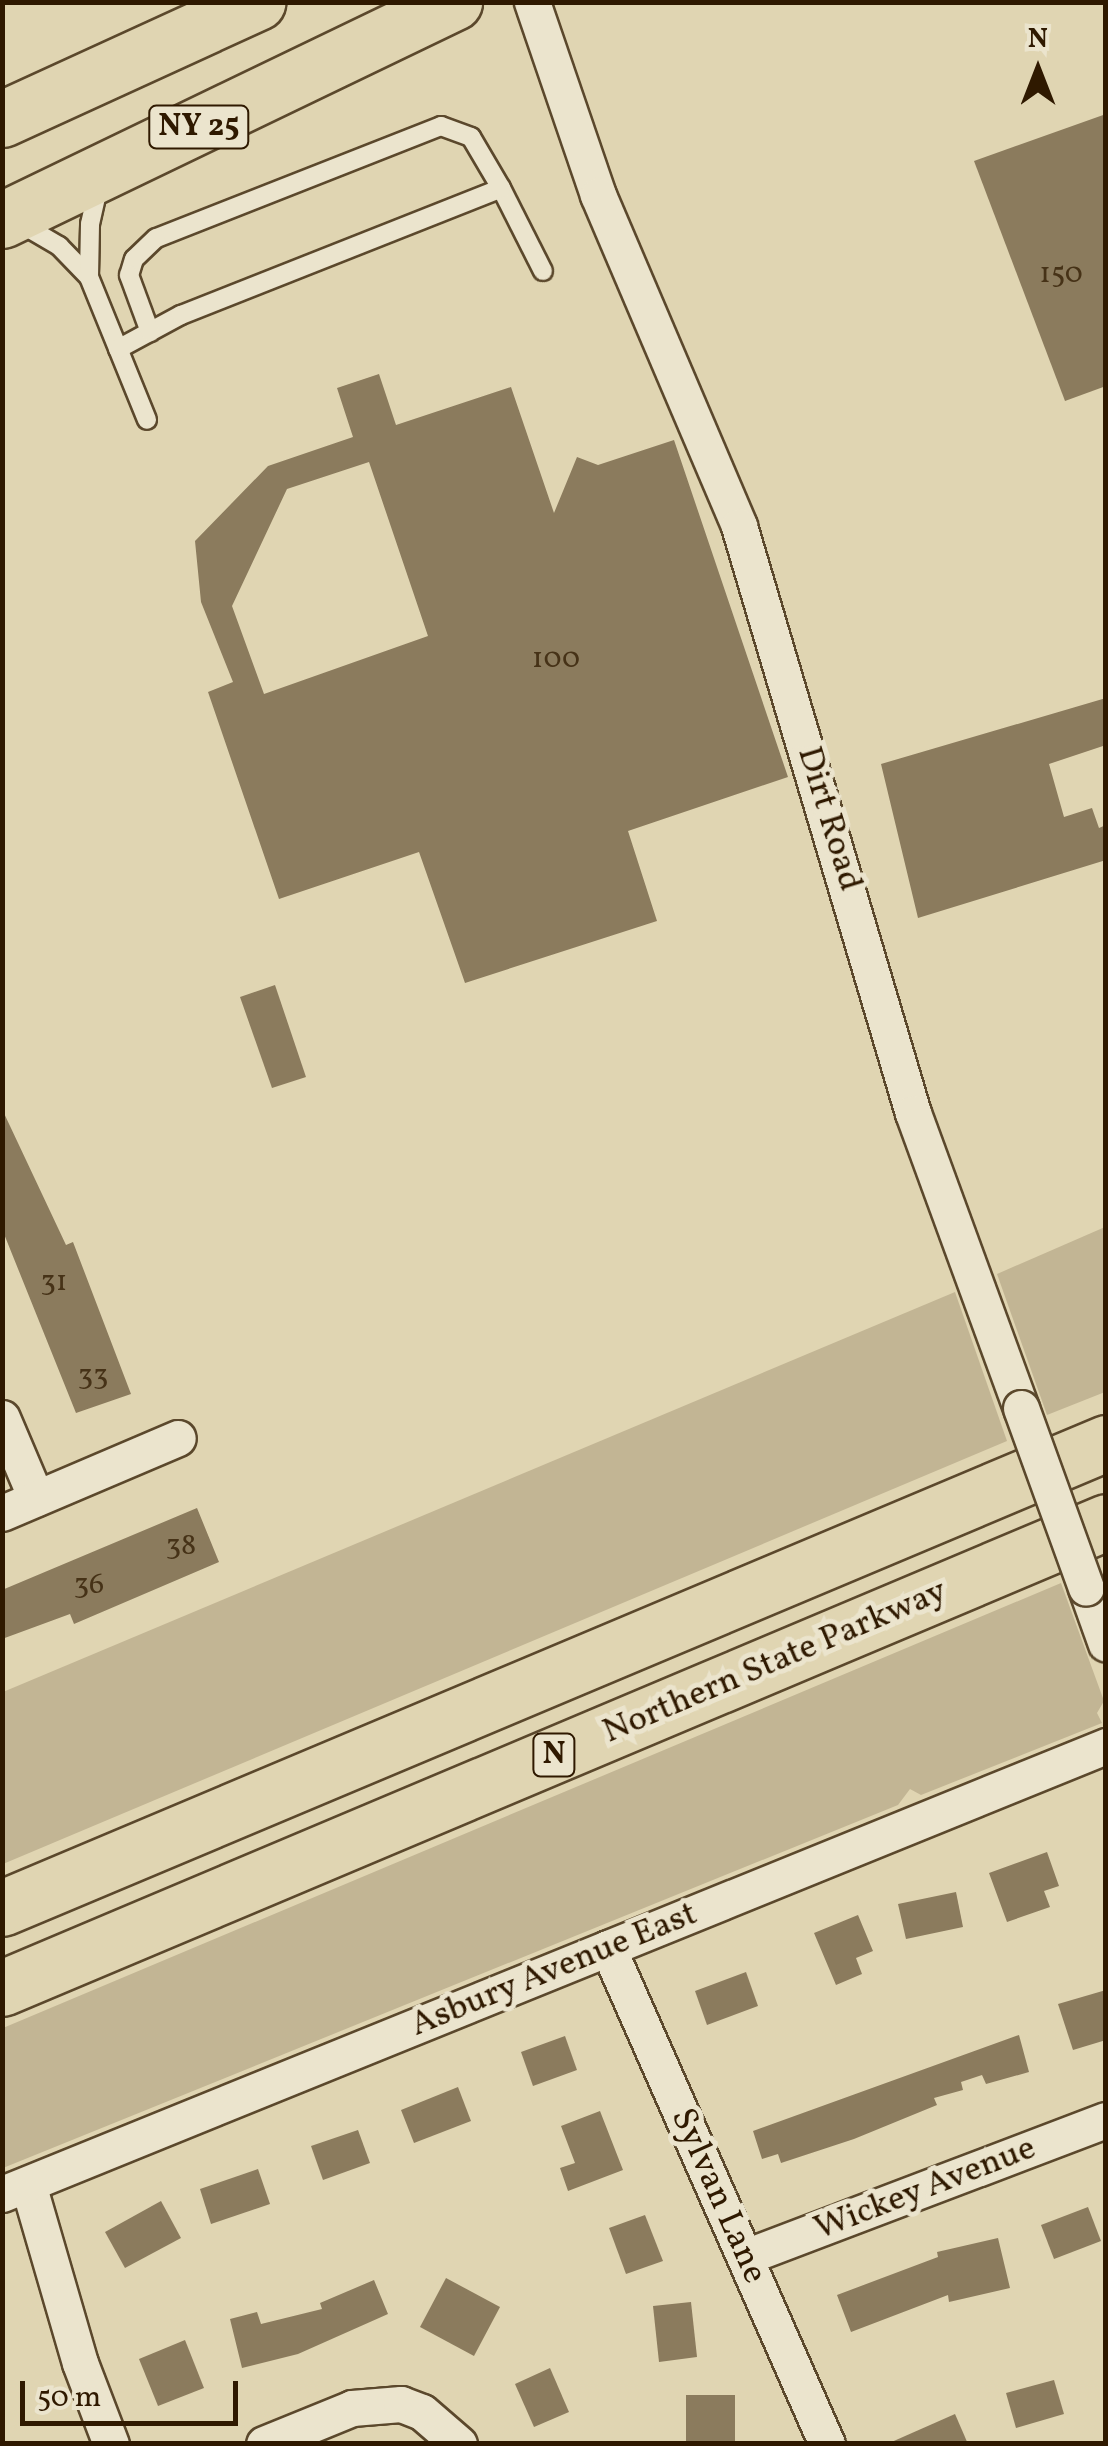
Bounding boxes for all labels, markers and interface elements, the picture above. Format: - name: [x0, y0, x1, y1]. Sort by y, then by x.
- north arrow: [988, 20, 1088, 120]
- text: N: [1028, 20, 1048, 59]
- road number: NY 25: [146, 100, 252, 154]
- house number: 150: [1039, 256, 1083, 292]
- house number: 100: [532, 641, 580, 677]
- street label: Dirt Road: [787, 742, 871, 896]
- house number: 31: [40, 1264, 68, 1300]
- house number: 33: [78, 1358, 108, 1394]
- house number: 38: [166, 1528, 196, 1564]
- house number: 36: [74, 1567, 104, 1603]
- street label: Northern State Parkway: [597, 1570, 953, 1754]
- road number: N: [532, 1728, 576, 1782]
- street label: Asbury Avenue East: [404, 1893, 704, 2047]
- street label: Sylvan Lane: [661, 2102, 775, 2290]
- street label: Wickey Avenue: [808, 2127, 1042, 2251]
- scale bar: [25, 2361, 242, 2423]
- text: 50 m: [37, 2377, 101, 2419]

